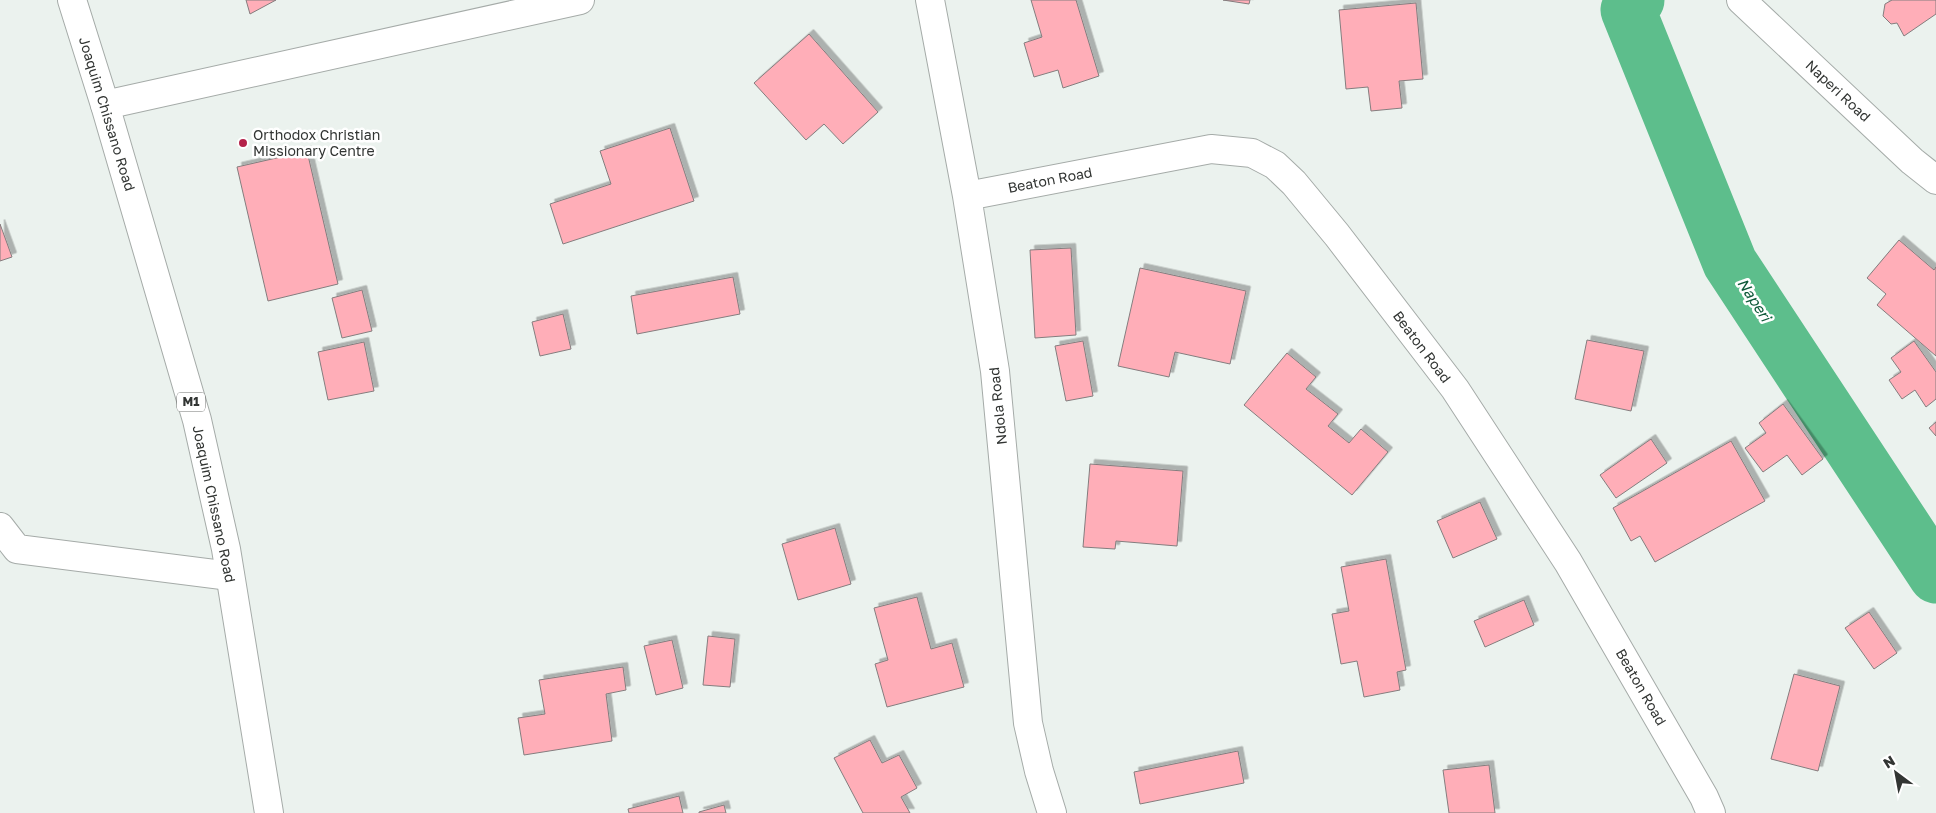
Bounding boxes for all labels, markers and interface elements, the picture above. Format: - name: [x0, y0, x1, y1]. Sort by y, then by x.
- street label: Joaquim Chissano Road: [76, 35, 139, 193]
- street label: Naperi Road: [1802, 56, 1874, 125]
- place label: Orthodox Christian Missionary Centre: [253, 126, 380, 159]
- marker: Orthodox Christian Missionary Centre: [237, 137, 249, 149]
- street label: Beaton Road: [1006, 163, 1094, 196]
- water label: Naperi: [1734, 275, 1776, 326]
- street label: Beaton Road: [1390, 307, 1455, 386]
- street label: Ndola Road: [985, 366, 1010, 446]
- road number: M1: [177, 392, 205, 412]
- street label: Joaquim Chissano Road: [190, 424, 239, 584]
- street label: Beaton Road: [1613, 645, 1670, 728]
- north arrow: [1871, 748, 1921, 798]
- text: N: [1880, 752, 1898, 772]

